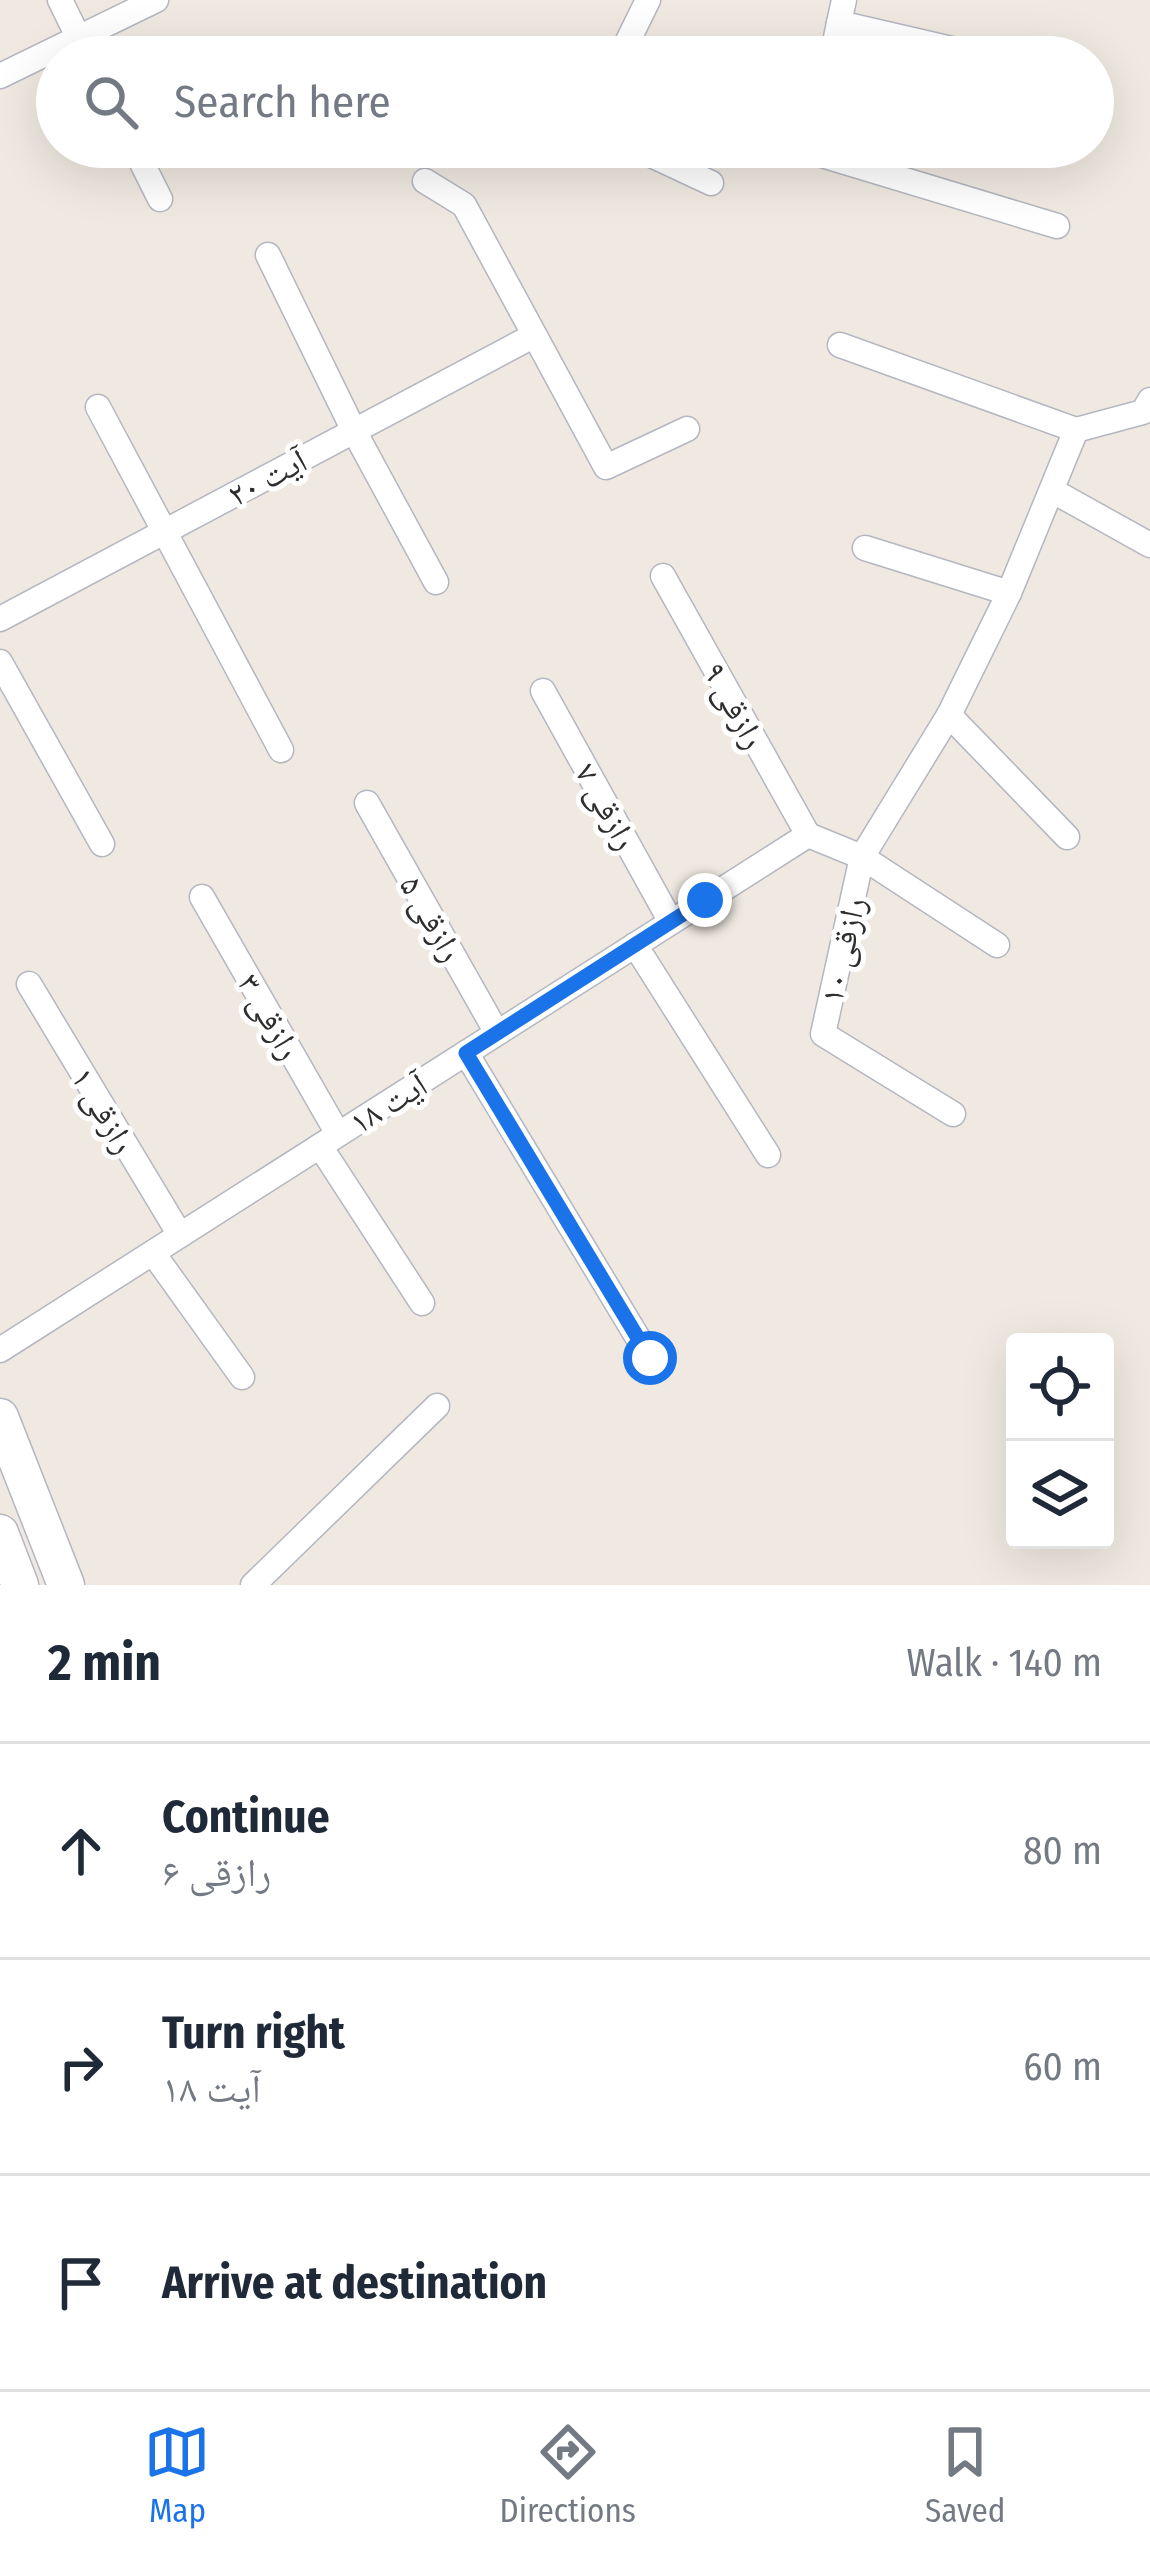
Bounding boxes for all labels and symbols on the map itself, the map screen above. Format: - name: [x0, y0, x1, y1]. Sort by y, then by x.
- street label: آیت ۲۰: [221, 440, 315, 515]
- street label: رازقی ۹: [694, 655, 774, 756]
- street label: رازقی ۷: [566, 756, 646, 857]
- street label: رازقی ۵: [391, 868, 472, 969]
- route end: [678, 873, 732, 927]
- street label: رازقی ۱۰: [811, 893, 875, 1007]
- street label: رازقی ۳: [229, 966, 310, 1067]
- street label: رازقی ۱: [62, 1061, 144, 1160]
- street label: آیت ۱۸: [343, 1064, 436, 1143]
- route start: [623, 1331, 677, 1385]

